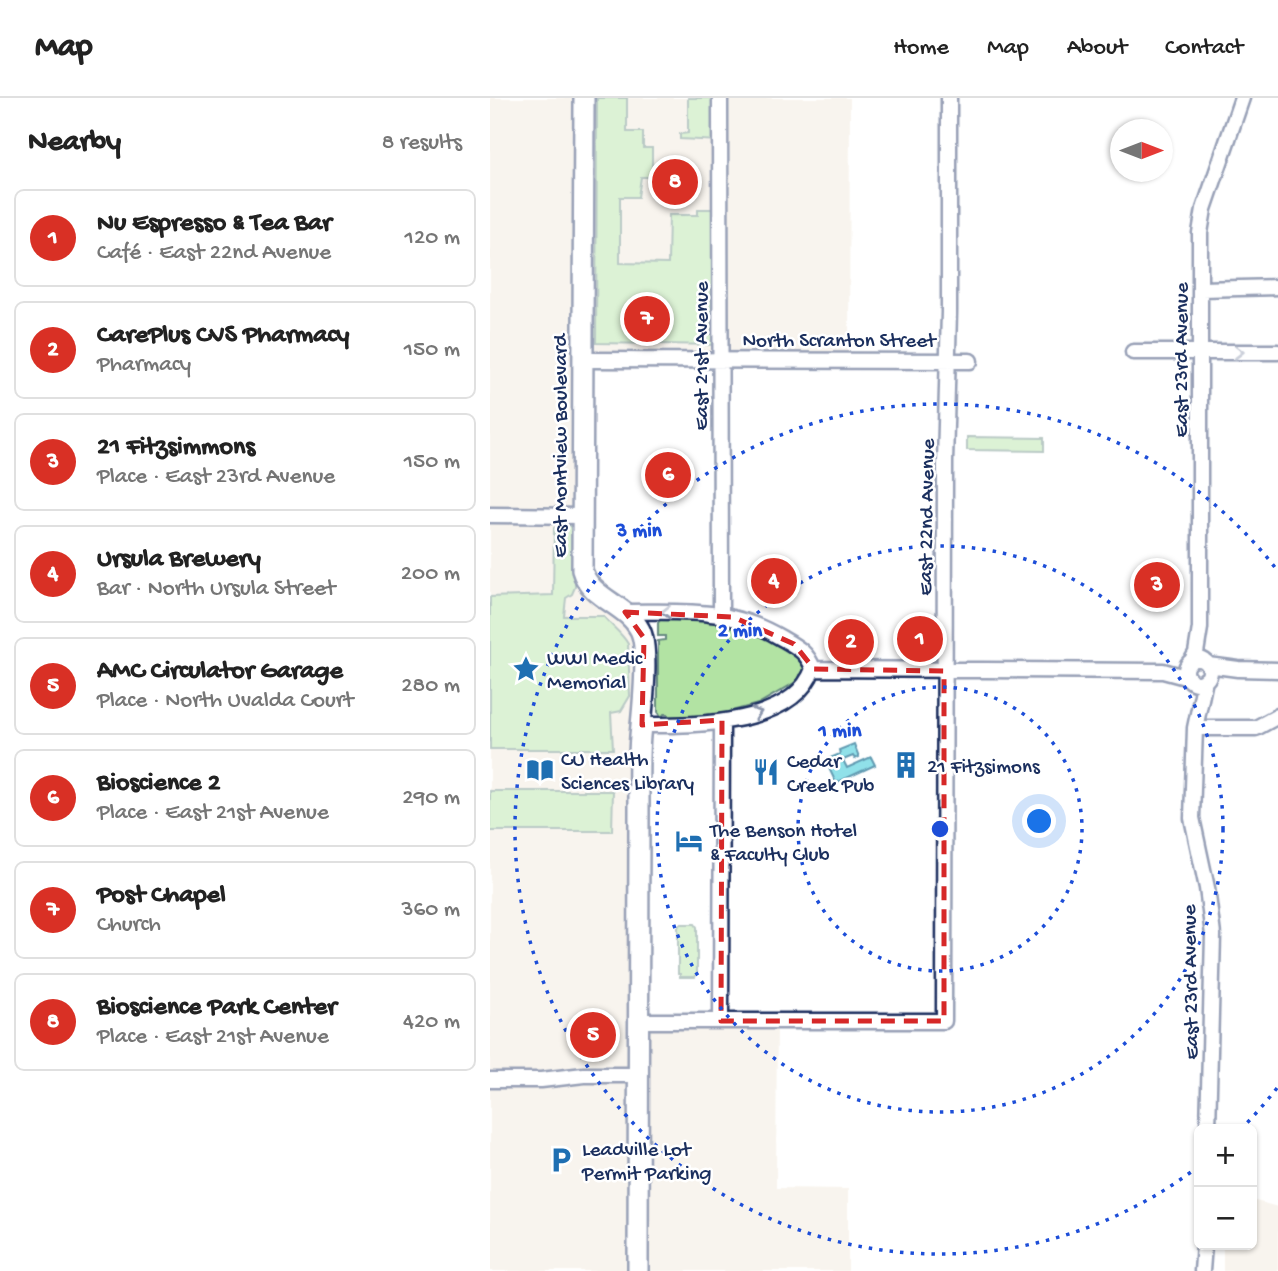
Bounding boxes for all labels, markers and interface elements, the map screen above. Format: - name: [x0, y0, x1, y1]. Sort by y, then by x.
- text: Map: [35, 29, 92, 67]
- text: Home: [893, 34, 949, 63]
- text: Map: [987, 34, 1029, 63]
- text: About: [1067, 34, 1127, 63]
- text: Contact: [1165, 34, 1243, 63]
- north arrow: [1110, 119, 1173, 182]
- text: Nearby: [28, 126, 121, 161]
- text: 8 results: [382, 130, 462, 157]
- pin: 8: [652, 156, 698, 208]
- text: Nu Espresso & Tea Bar: [97, 209, 331, 240]
- text: 1: [48, 225, 58, 252]
- text: 120 m: [405, 225, 460, 252]
- text: Café · East 22nd Avenue: [97, 240, 331, 267]
- street label: East 21st Avenue: [691, 280, 716, 431]
- street label: East 23rd Avenue: [1171, 281, 1196, 438]
- pin: 7: [624, 293, 670, 345]
- text: CarePlus CVS Pharmacy: [97, 321, 349, 352]
- street label: North Scranton Street: [742, 330, 938, 355]
- street label: East Montview Boulevard: [550, 333, 575, 558]
- text: 2: [47, 337, 59, 364]
- text: 150 m: [404, 337, 460, 364]
- one-way arrow: [1234, 344, 1245, 360]
- text: Pharmacy: [97, 352, 191, 379]
- text: 21 Fitzsimmons: [97, 433, 255, 464]
- street label: East 22nd Avenue: [915, 437, 942, 596]
- text: 3: [47, 449, 59, 476]
- text: 150 m: [404, 449, 460, 476]
- pin: 6: [645, 449, 691, 501]
- text: Place · East 23rd Avenue: [97, 464, 335, 491]
- text: 3 min: [615, 520, 663, 545]
- text: Ursula Brewery: [97, 545, 261, 576]
- pin: 4: [751, 555, 797, 607]
- pin: 3: [1134, 559, 1180, 611]
- text: 4: [48, 561, 58, 588]
- text: 200 m: [401, 561, 460, 588]
- text: Bar · North Ursula Street: [97, 576, 335, 603]
- one-way arrow: [660, 604, 671, 620]
- pin: 1: [897, 613, 943, 665]
- pin: 2: [828, 616, 874, 668]
- text: 2 min: [718, 620, 763, 645]
- place label: WWI Medic Memorial: [547, 648, 643, 697]
- place icon: WWI Medic Memorial: [511, 654, 541, 684]
- text: AMC Circulator Garage: [97, 657, 343, 688]
- text: 5: [47, 673, 59, 700]
- text: 280 m: [401, 673, 460, 700]
- text: Place · North Uvalda Court: [97, 688, 353, 715]
- one-way arrow: [751, 707, 763, 721]
- text: 1 min: [818, 720, 862, 745]
- place label: CU Health Sciences Library: [561, 749, 694, 798]
- building icon: 21 Fitzsimons: [891, 750, 921, 780]
- place label: Cedar Creek Pub: [787, 751, 874, 800]
- library icon: CU Health Sciences Library: [525, 755, 555, 785]
- place label: 21 Fitzsimons: [927, 756, 1041, 781]
- restaurant icon: Cedar Creek Pub: [751, 757, 781, 787]
- text: Bioscience 2: [97, 769, 220, 800]
- text: 6: [47, 785, 59, 812]
- text: 290 m: [402, 785, 460, 812]
- text: Place · East 21st Avenue: [97, 800, 329, 827]
- your location: [1022, 804, 1056, 838]
- centre of rings: [928, 817, 952, 841]
- place label: The Benson Hotel & Faculty Club: [709, 820, 857, 869]
- hotel icon: The Benson Hotel & Faculty Club: [674, 826, 704, 856]
- text: Post Chapel: [97, 881, 226, 912]
- text: 7: [47, 897, 59, 924]
- text: 360 m: [402, 897, 460, 924]
- street label: East 23rd Avenue: [1179, 903, 1206, 1060]
- text: Church: [97, 912, 161, 939]
- text: Bioscience Park Center: [97, 993, 336, 1024]
- text: 8: [47, 1009, 59, 1036]
- text: 420 m: [403, 1009, 460, 1036]
- pin: 5: [570, 1009, 616, 1061]
- text: Place · East 21st Avenue: [97, 1024, 329, 1051]
- map controls: [1194, 1124, 1257, 1250]
- button: +: [1194, 1124, 1257, 1187]
- place label: Leadville Lot Permit Parking: [581, 1139, 711, 1188]
- parking icon: Leadville Lot Permit Parking: [546, 1145, 576, 1175]
- button: −: [1194, 1187, 1257, 1250]

